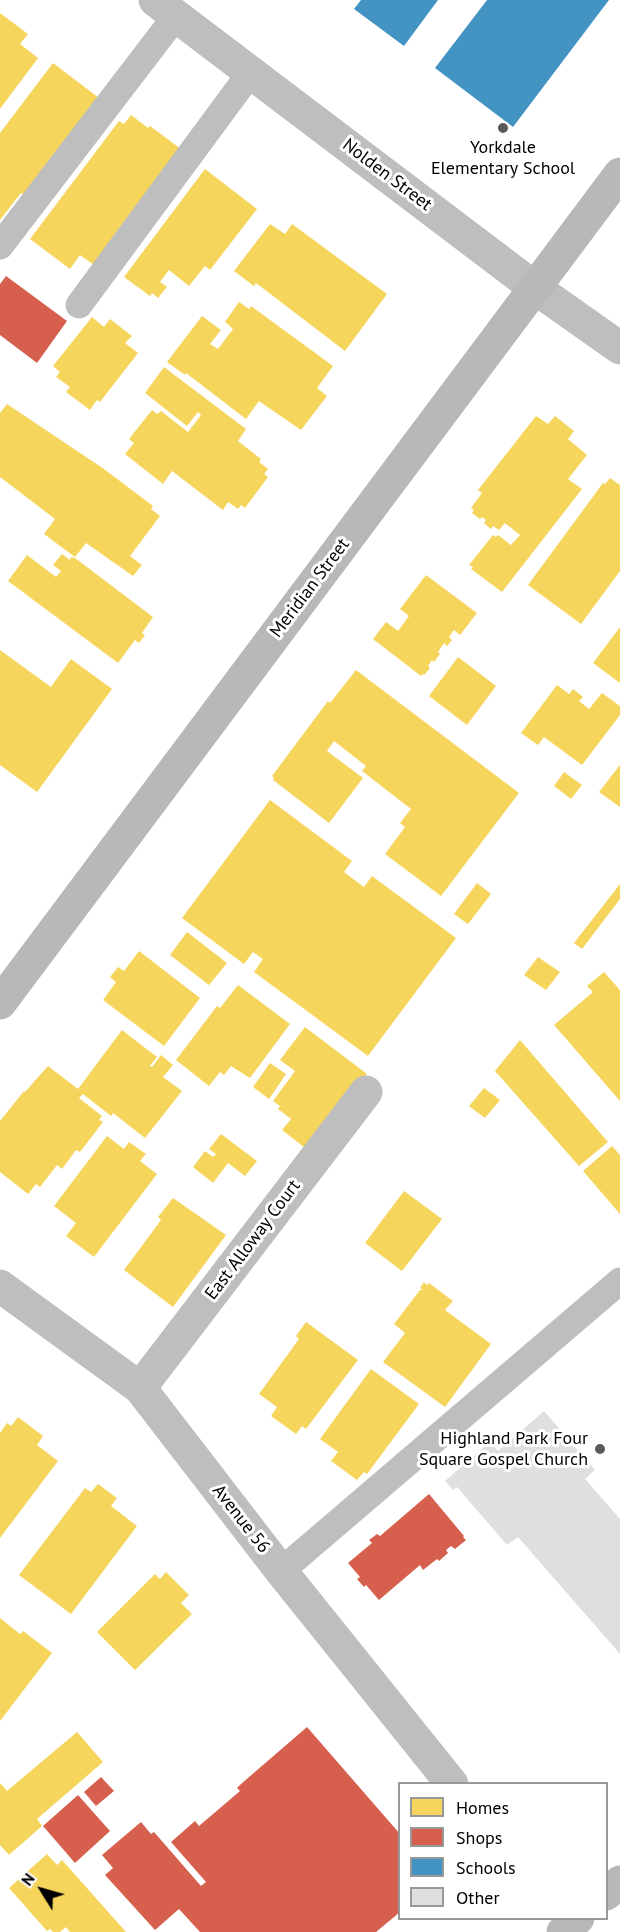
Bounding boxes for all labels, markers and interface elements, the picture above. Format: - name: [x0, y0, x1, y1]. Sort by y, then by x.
- marker: Yorkdale Elementary School: [496, 121, 510, 135]
- street label: Nolden Street: [338, 134, 436, 216]
- place label: Yorkdale Elementary School: [431, 137, 575, 180]
- street label: Meridian Street: [266, 534, 354, 642]
- street label: East Alloway Court: [201, 1176, 305, 1304]
- place label: Highland Park Four Square Gospel Church: [419, 1428, 588, 1470]
- marker: Highland Park Four Square Gospel Church: [593, 1442, 607, 1456]
- street label: Avenue 56: [208, 1481, 274, 1557]
- legend: [398, 1782, 608, 1920]
- text: Homes: [456, 1796, 509, 1819]
- text: Shops: [456, 1826, 502, 1849]
- text: Schools: [456, 1856, 516, 1879]
- north arrow: [12, 1860, 72, 1920]
- text: N: [16, 1869, 39, 1889]
- text: Other: [456, 1886, 500, 1909]

